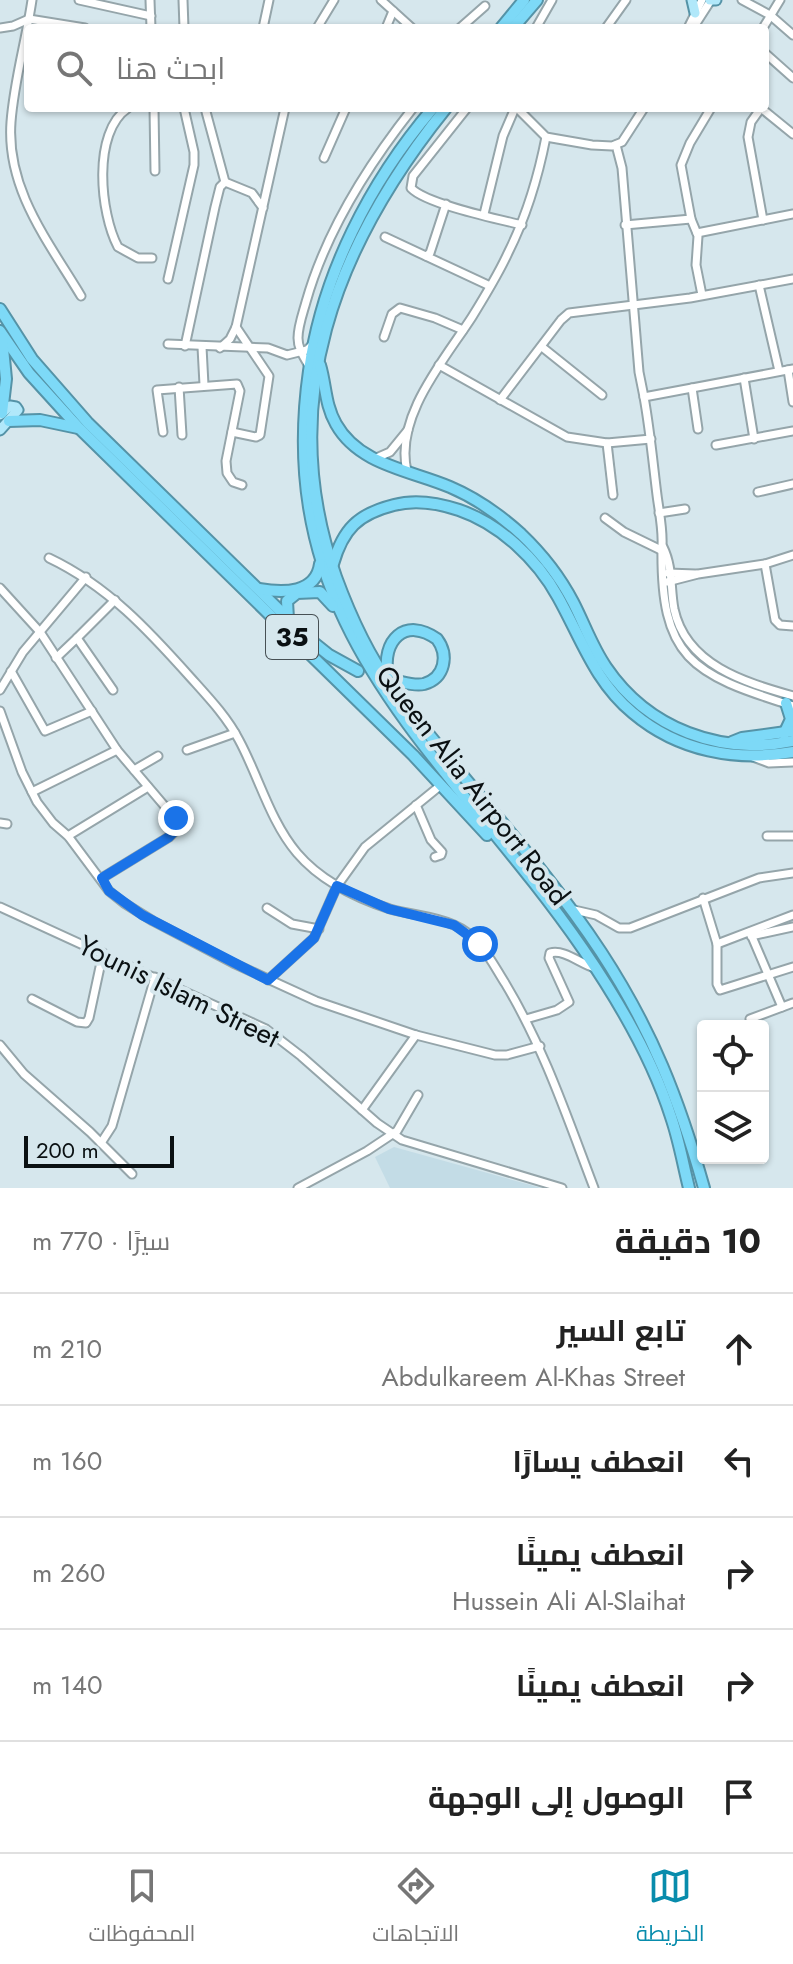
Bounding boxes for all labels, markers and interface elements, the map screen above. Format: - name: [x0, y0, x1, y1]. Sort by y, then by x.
- search box: [24, 24, 769, 112]
- icon: search: [52, 46, 96, 90]
- text: ابحث هنا: [116, 47, 225, 90]
- road number: 35: [266, 615, 318, 659]
- street label: Queen Alia Airport Road: [366, 657, 579, 914]
- route end: [158, 800, 194, 836]
- street label: Younis Islam Street: [71, 925, 287, 1058]
- route start: [462, 926, 498, 962]
- map controls: [697, 1020, 769, 1164]
- button: locate: [697, 1020, 769, 1092]
- button: layers: [697, 1092, 769, 1164]
- scale bar: [24, 1132, 174, 1168]
- text: 200 m: [36, 1134, 99, 1166]
- text: 10 دقيقة: [615, 1217, 761, 1266]
- text: سيرًا · 770 m: [32, 1222, 170, 1260]
- text: تابع السير: [557, 1309, 685, 1352]
- icon: ahead: [717, 1327, 761, 1371]
- text: 210 m: [32, 1330, 102, 1368]
- text: Abdulkareem Al-Khas Street: [381, 1358, 685, 1396]
- icon: left: [717, 1439, 761, 1483]
- text: انعطف يسارًا: [512, 1440, 685, 1483]
- text: 160 m: [32, 1442, 102, 1480]
- text: انعطف يمينًا: [516, 1533, 685, 1576]
- icon: right: [717, 1551, 761, 1595]
- text: 260 m: [32, 1554, 105, 1592]
- text: Hussein Ali Al-Slaihat: [452, 1582, 685, 1620]
- icon: right: [717, 1663, 761, 1707]
- text: انعطف يمينًا: [516, 1664, 685, 1707]
- text: 140 m: [32, 1666, 103, 1704]
- icon: arrive: [717, 1775, 761, 1819]
- text: الوصول إلى الوجهة: [428, 1776, 685, 1819]
- tab: المحفوظات: [88, 1864, 195, 1954]
- tab: الاتجاهات: [372, 1864, 459, 1954]
- tab: الخريطة: [636, 1864, 705, 1954]

